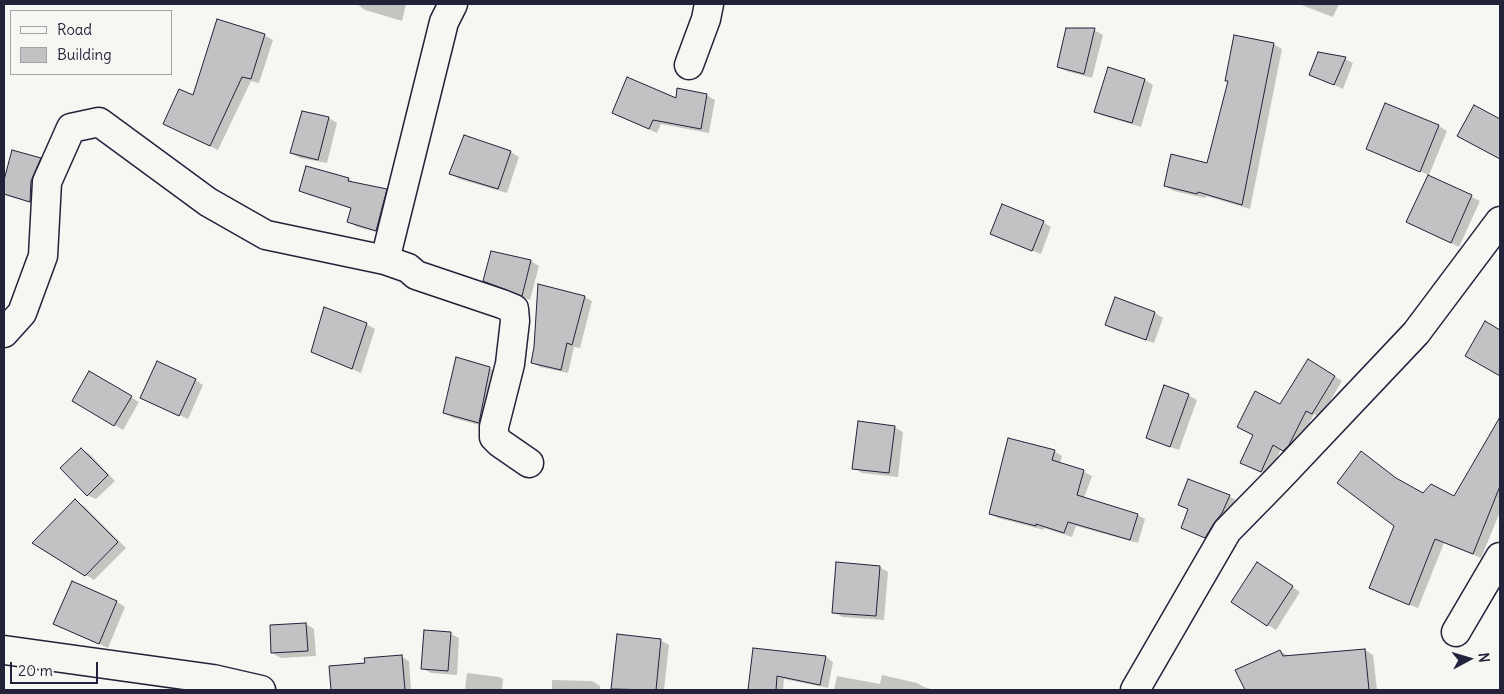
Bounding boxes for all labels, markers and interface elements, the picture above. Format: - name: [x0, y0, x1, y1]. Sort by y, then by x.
- legend: [10, 10, 172, 75]
- text: Road: [57, 20, 92, 39]
- text: Building: [57, 45, 112, 64]
- north arrow: [1444, 634, 1494, 684]
- scale bar: [12, 652, 100, 684]
- text: N: [1474, 652, 1493, 663]
- text: 20 m: [18, 661, 53, 680]

